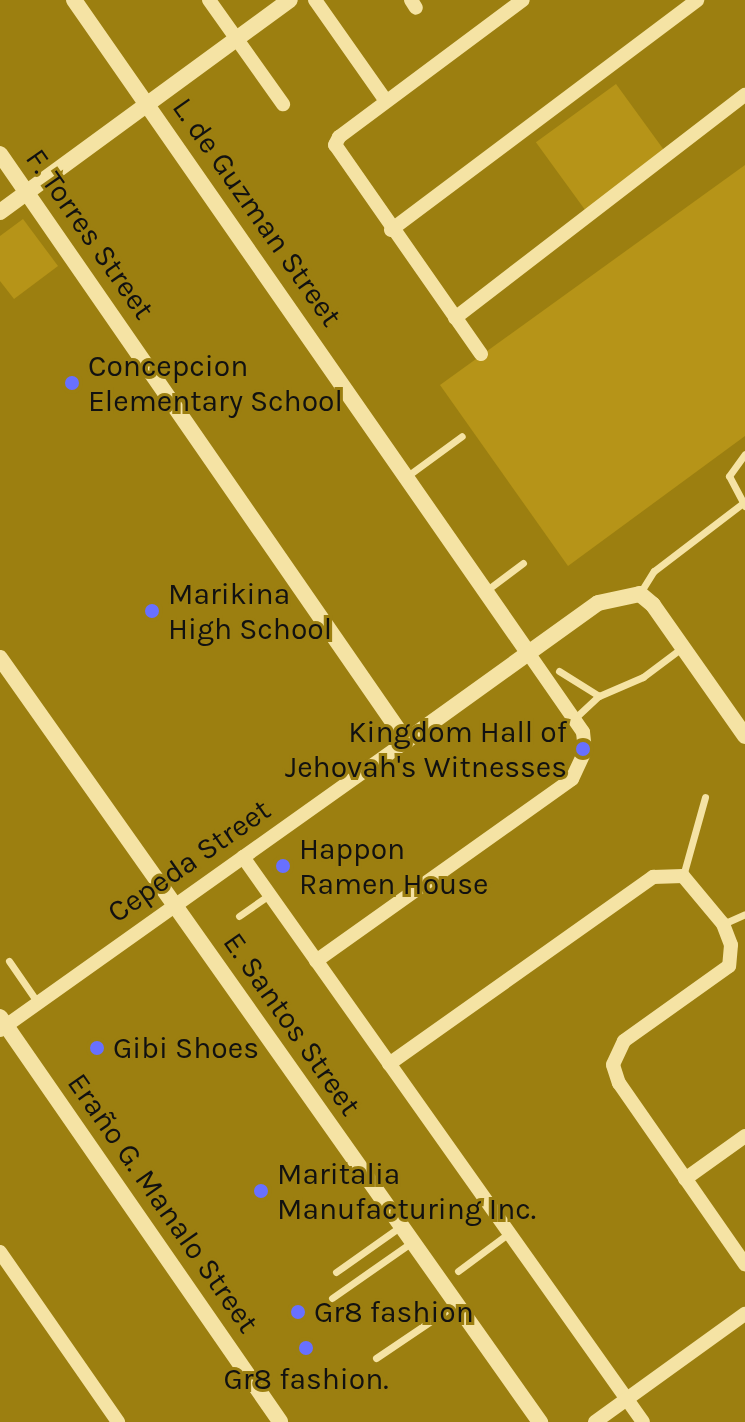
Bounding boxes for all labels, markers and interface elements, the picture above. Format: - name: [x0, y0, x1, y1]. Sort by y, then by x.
- street label: L. de Guzman Street: [165, 91, 349, 333]
- street label: F. Torres Street: [18, 142, 162, 326]
- place label: Concepcion Elementary School: [88, 348, 343, 418]
- marker: Concepcion Elementary School: [63, 374, 81, 392]
- place label: Marikina High School: [168, 576, 332, 646]
- marker: Marikina High School: [143, 602, 161, 620]
- place label: Kingdom Hall of Jehovah's Witnesses: [285, 714, 567, 784]
- marker: Kingdom Hall of Jehovah's Witnesses: [574, 740, 592, 758]
- street label: Cepeda Street: [101, 792, 277, 930]
- place label: Happon Ramen House: [299, 831, 488, 902]
- marker: Happon Ramen House: [274, 857, 292, 875]
- street label: E. Santos Street: [216, 926, 368, 1122]
- place label: Gibi Shoes: [113, 1030, 259, 1066]
- marker: Gibi Shoes: [88, 1039, 106, 1057]
- street label: Eraño G. Manalo Street: [60, 1066, 266, 1340]
- place label: Maritalia Manufacturing Inc.: [277, 1156, 536, 1226]
- marker: Maritalia Manufacturing Inc.: [252, 1182, 270, 1200]
- place label: Gr8 fashion: [314, 1294, 474, 1330]
- marker: Gr8 fashion: [289, 1303, 307, 1321]
- marker: Gr8 fashion.: [297, 1339, 315, 1357]
- place label: Gr8 fashion.: [223, 1361, 389, 1397]

